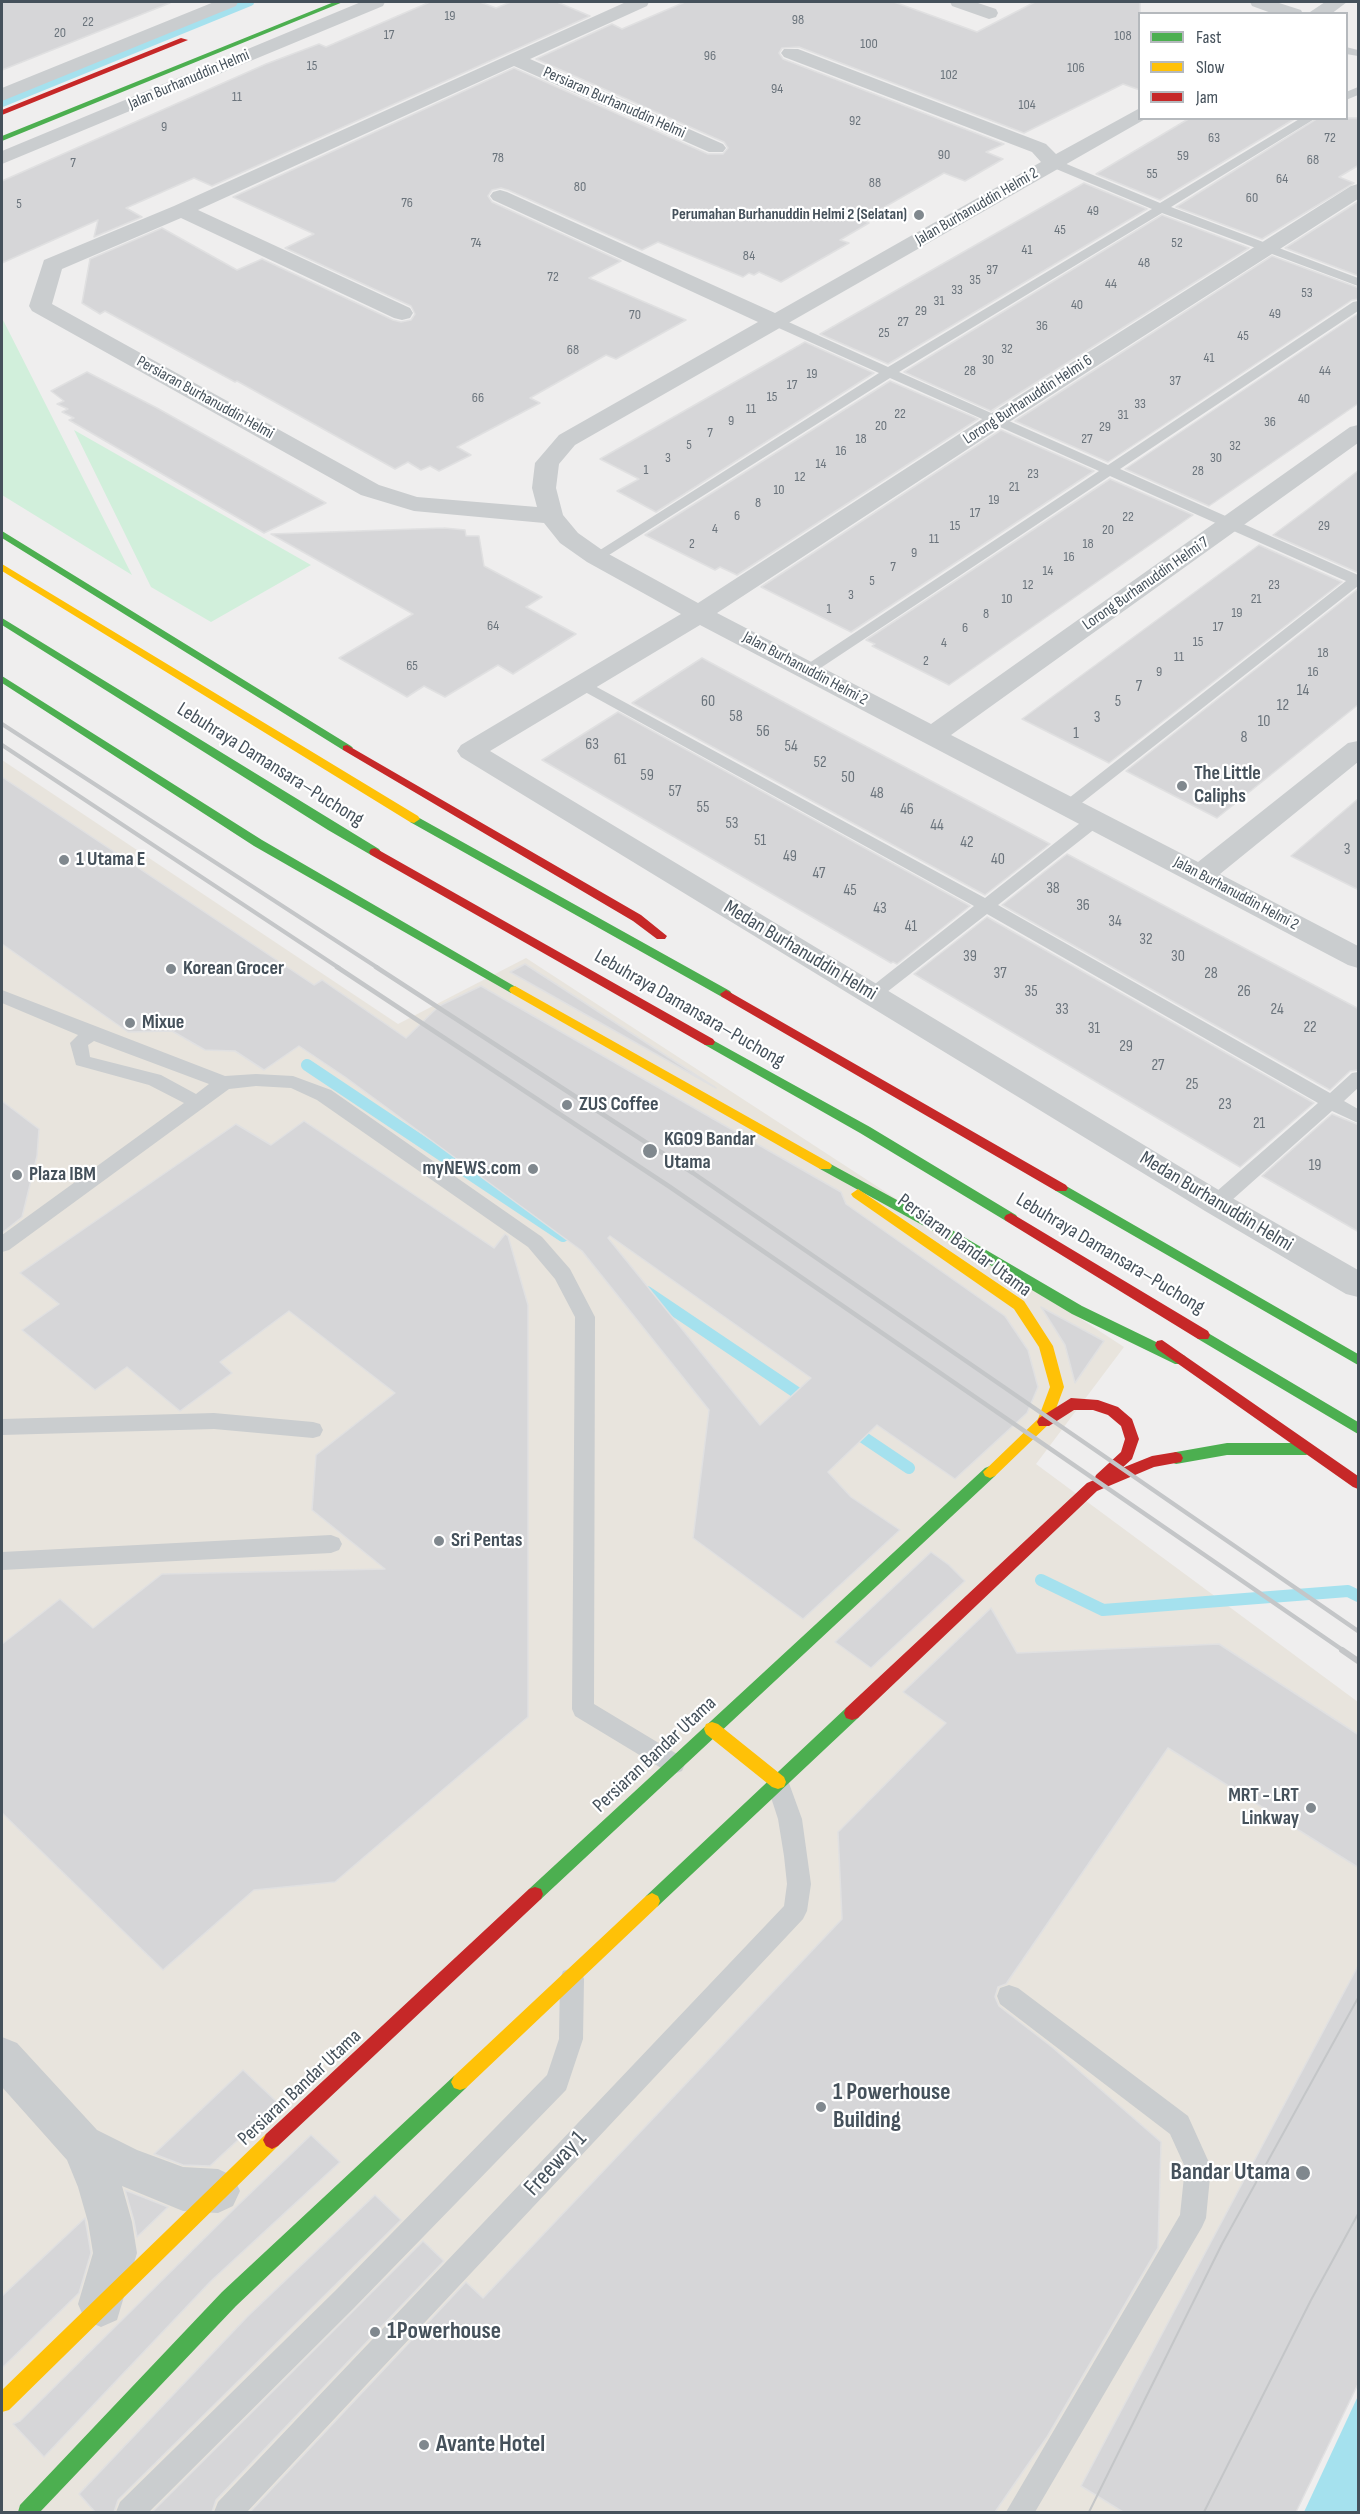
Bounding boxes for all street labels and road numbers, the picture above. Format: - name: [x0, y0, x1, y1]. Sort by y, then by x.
- street label: Jalan Burhanuddin Helmi: [126, 46, 252, 114]
- street label: Persiaran Burhanuddin Helmi: [540, 63, 688, 143]
- street label: Jalan Burhanuddin Helmi 2: [912, 164, 1042, 250]
- street label: Lorong Burhanuddin Helmi 6: [960, 351, 1096, 449]
- street label: Persiaran Burhanuddin Helmi: [133, 352, 277, 444]
- street label: Lorong Burhanuddin Helmi 7: [1079, 533, 1213, 635]
- street label: Jalan Burhanuddin Helmi 2: [739, 628, 871, 710]
- street label: Lebuhraya Damansara–Puchong: [172, 698, 368, 832]
- street label: Jalan Burhanuddin Helmi 2: [1170, 853, 1302, 935]
- street label: Medan Burhanuddin Helmi: [719, 896, 881, 1006]
- street label: Lebuhraya Damansara–Puchong: [590, 945, 788, 1073]
- street label: Medan Burhanuddin Helmi: [1135, 1147, 1297, 1257]
- street label: Lebuhraya Damansara–Puchong: [1011, 1188, 1209, 1320]
- street label: Persiaran Bandar Utama: [892, 1189, 1036, 1303]
- street label: Persiaran Bandar Utama: [588, 1692, 722, 1818]
- street label: Persiaran Bandar Utama: [233, 2025, 367, 2151]
- street label: Freeway 1: [519, 2125, 593, 2203]

